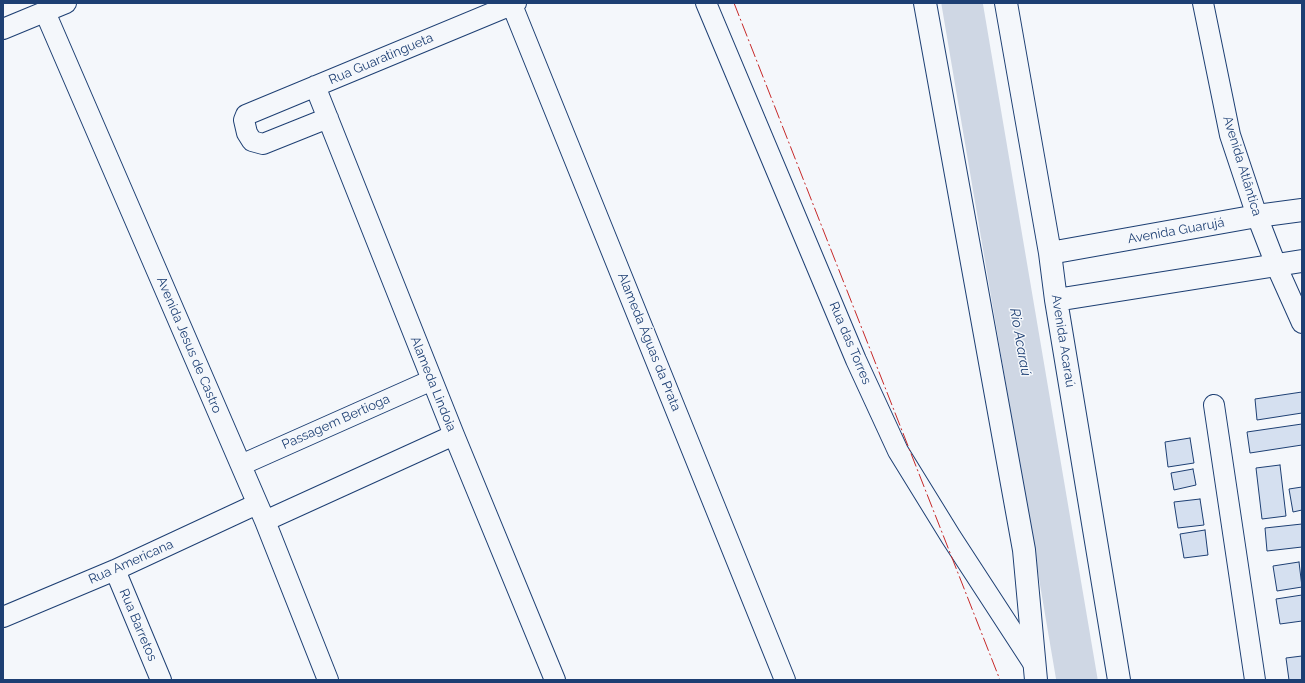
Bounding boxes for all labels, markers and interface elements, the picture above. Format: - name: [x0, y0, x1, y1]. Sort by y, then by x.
- street label: Rua Guaratingueta: [327, 30, 435, 88]
- street label: Avenida Atlântica: [1219, 114, 1265, 218]
- street label: Avenida Guarujá: [1126, 215, 1226, 247]
- street label: Alameda Águas da Prata: [614, 270, 684, 414]
- street label: Avenida Jesus de Castro: [153, 274, 225, 416]
- street label: Avenida Acaraú: [1048, 293, 1078, 389]
- street label: Rua das Torres: [826, 299, 874, 387]
- water label: Rio Acaraú: [1006, 307, 1034, 377]
- street label: Alameda Lindoia: [407, 334, 459, 434]
- street label: Passagem Bertioga: [280, 391, 392, 453]
- street label: Rua Americana: [86, 536, 176, 588]
- street label: Rua Barretos: [116, 587, 160, 663]

